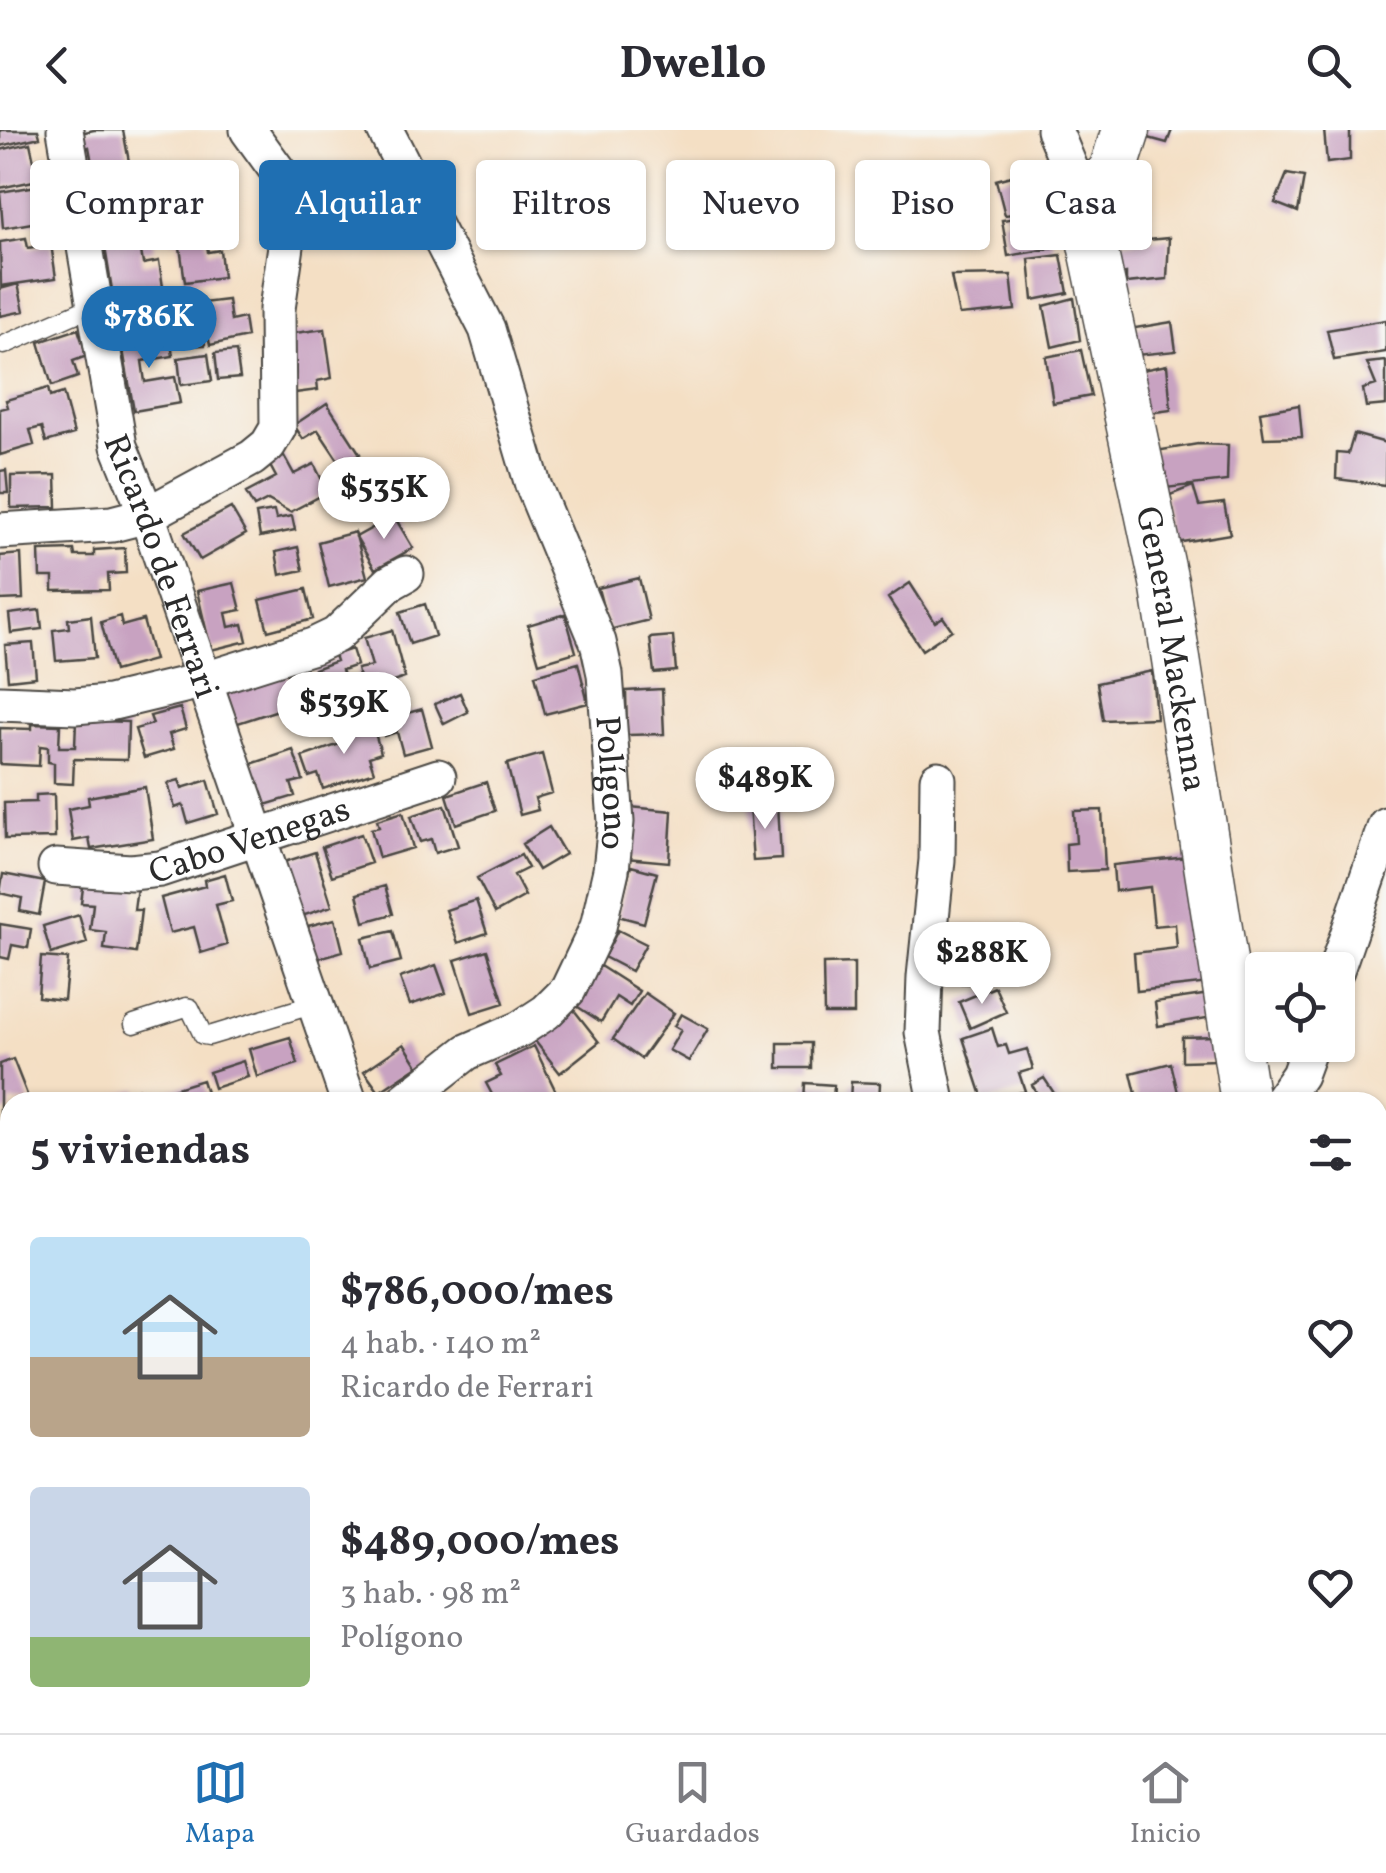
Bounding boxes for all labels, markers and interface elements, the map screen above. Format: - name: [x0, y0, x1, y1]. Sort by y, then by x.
- text: Dwello: [619, 34, 767, 97]
- icon: back: [30, 38, 85, 93]
- icon: search: [1301, 38, 1356, 93]
- chip: Comprar: [30, 160, 239, 250]
- chip: Alquilar: [259, 160, 456, 250]
- chip: Filtros: [476, 160, 646, 250]
- chip: Nuevo: [666, 160, 835, 250]
- chip: Piso: [855, 160, 990, 250]
- chip: Casa: [1010, 160, 1152, 250]
- pin: $786K: [79, 286, 219, 371]
- text: $786K: [104, 296, 194, 340]
- street label: Ricardo de Ferrari: [90, 428, 229, 705]
- pin: $535K: [314, 457, 454, 542]
- text: $535K: [340, 467, 428, 511]
- street label: General Mackenna: [1122, 502, 1217, 795]
- pin: $539K: [274, 672, 414, 757]
- text: $539K: [299, 682, 389, 726]
- street label: Polígono: [581, 714, 638, 852]
- pin: $489K: [695, 747, 835, 832]
- text: $489K: [717, 757, 813, 801]
- street label: Cabo Venegas: [143, 787, 357, 898]
- pin: $288K: [912, 922, 1052, 1007]
- text: $288K: [936, 932, 1028, 976]
- map controls: [1245, 952, 1355, 1062]
- button: locate: [1245, 952, 1355, 1062]
- text: 5 viviendas: [30, 1123, 250, 1182]
- icon: filters: [1303, 1125, 1358, 1180]
- text: $786,000/mes: [340, 1264, 614, 1323]
- icon: home: [110, 1277, 230, 1397]
- icon: heart: [1303, 1310, 1358, 1365]
- text: 4 hab. · 140 m²: [340, 1323, 541, 1367]
- text: Ricardo de Ferrari: [340, 1367, 594, 1411]
- text: $489,000/mes: [340, 1514, 620, 1573]
- icon: home: [110, 1527, 230, 1647]
- icon: heart: [1303, 1560, 1358, 1615]
- text: 3 hab. · 98 m²: [340, 1573, 521, 1617]
- text: Polígono: [340, 1617, 463, 1661]
- tab: Mapa: [185, 1755, 255, 1854]
- tab: Guardados: [625, 1755, 760, 1854]
- tab: Inicio: [1130, 1755, 1201, 1854]

